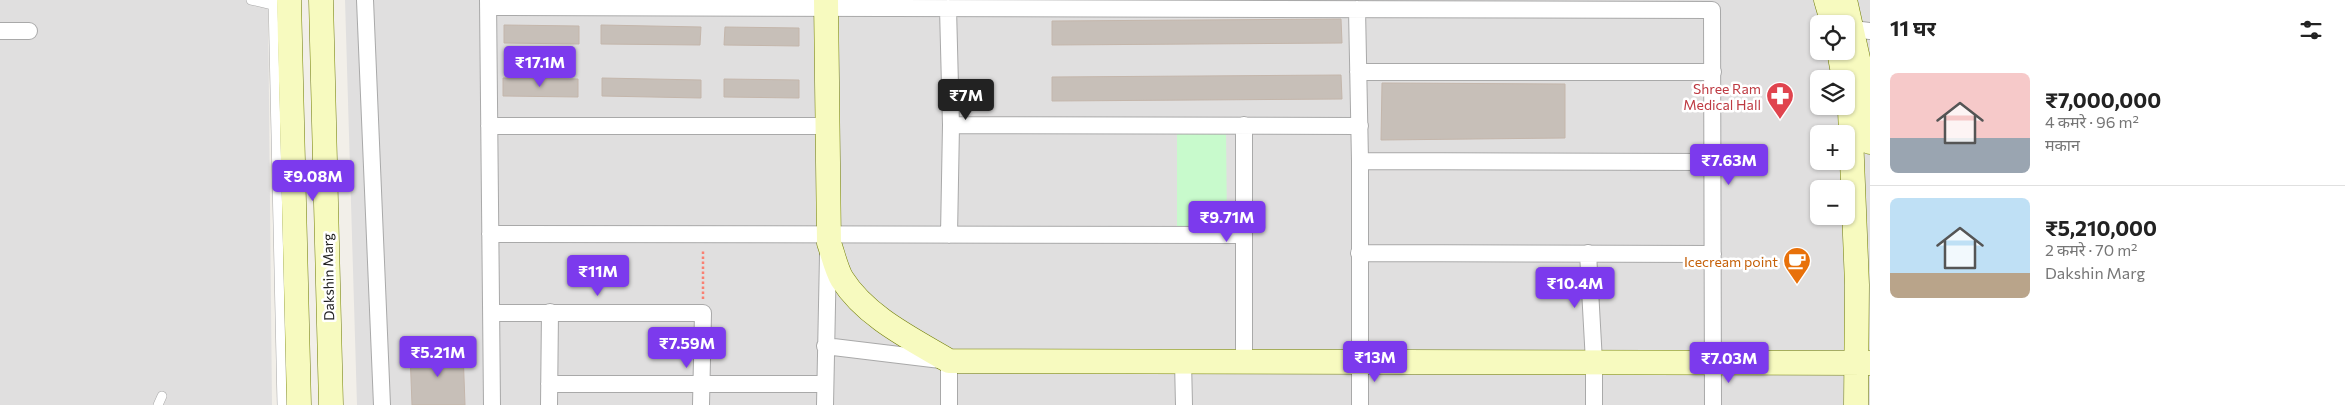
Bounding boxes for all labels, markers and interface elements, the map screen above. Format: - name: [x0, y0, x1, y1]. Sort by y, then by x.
- map controls: [1810, 15, 1855, 225]
- button: locate: [1810, 15, 1855, 60]
- text: 11 घर: [1890, 15, 1936, 40]
- icon: filters: [2297, 16, 2325, 44]
- pin: ₹17.1M: [499, 46, 581, 88]
- text: ₹17.1M: [515, 52, 565, 71]
- button: layers: [1810, 70, 1855, 115]
- pin: ₹7M: [942, 78, 990, 121]
- place label: Shree Ram Medical Hall: [1683, 80, 1761, 113]
- pharmacy icon: Shree Ram Medical Hall: [1765, 81, 1795, 120]
- text: ₹7M: [949, 85, 983, 104]
- text: ₹7,000,000: [2045, 87, 2161, 112]
- icon: home: [1930, 93, 1990, 153]
- text: 4 कमरे · 96 m²: [2045, 112, 2139, 131]
- button: +: [1810, 125, 1855, 170]
- text: मकान: [2045, 135, 2080, 154]
- pin: ₹7.63M: [1688, 144, 1770, 186]
- text: ₹7.63M: [1701, 150, 1757, 169]
- pin: ₹9.08M: [272, 160, 354, 202]
- text: ₹9.08M: [283, 166, 343, 185]
- button: −: [1810, 180, 1855, 225]
- pin: ₹9.71M: [1186, 200, 1268, 243]
- text: ₹9.71M: [1199, 207, 1255, 226]
- text: ₹5,210,000: [2045, 215, 2157, 240]
- icon: home: [1930, 218, 1990, 278]
- street label: Dakshin Marg: [319, 233, 337, 321]
- text: 2 कमरे · 70 m²: [2045, 240, 2138, 259]
- cafe icon: Icecream point: [1782, 246, 1812, 285]
- place label: Icecream point: [1684, 253, 1778, 270]
- pin: ₹11M: [568, 254, 628, 297]
- text: ₹11M: [578, 261, 618, 280]
- text: Dakshin Marg: [2045, 263, 2145, 282]
- pin: ₹10.4M: [1534, 266, 1616, 309]
- text: ₹10.4M: [1547, 273, 1603, 292]
- pin: ₹7.59M: [646, 326, 728, 369]
- text: ₹7.59M: [659, 333, 715, 352]
- pin: ₹5.21M: [397, 336, 479, 378]
- pin: ₹13M: [1345, 340, 1405, 383]
- text: ₹5.21M: [411, 342, 465, 361]
- pin: ₹7.03M: [1688, 342, 1770, 384]
- text: ₹13M: [1354, 347, 1396, 366]
- text: ₹7.03M: [1701, 348, 1757, 367]

